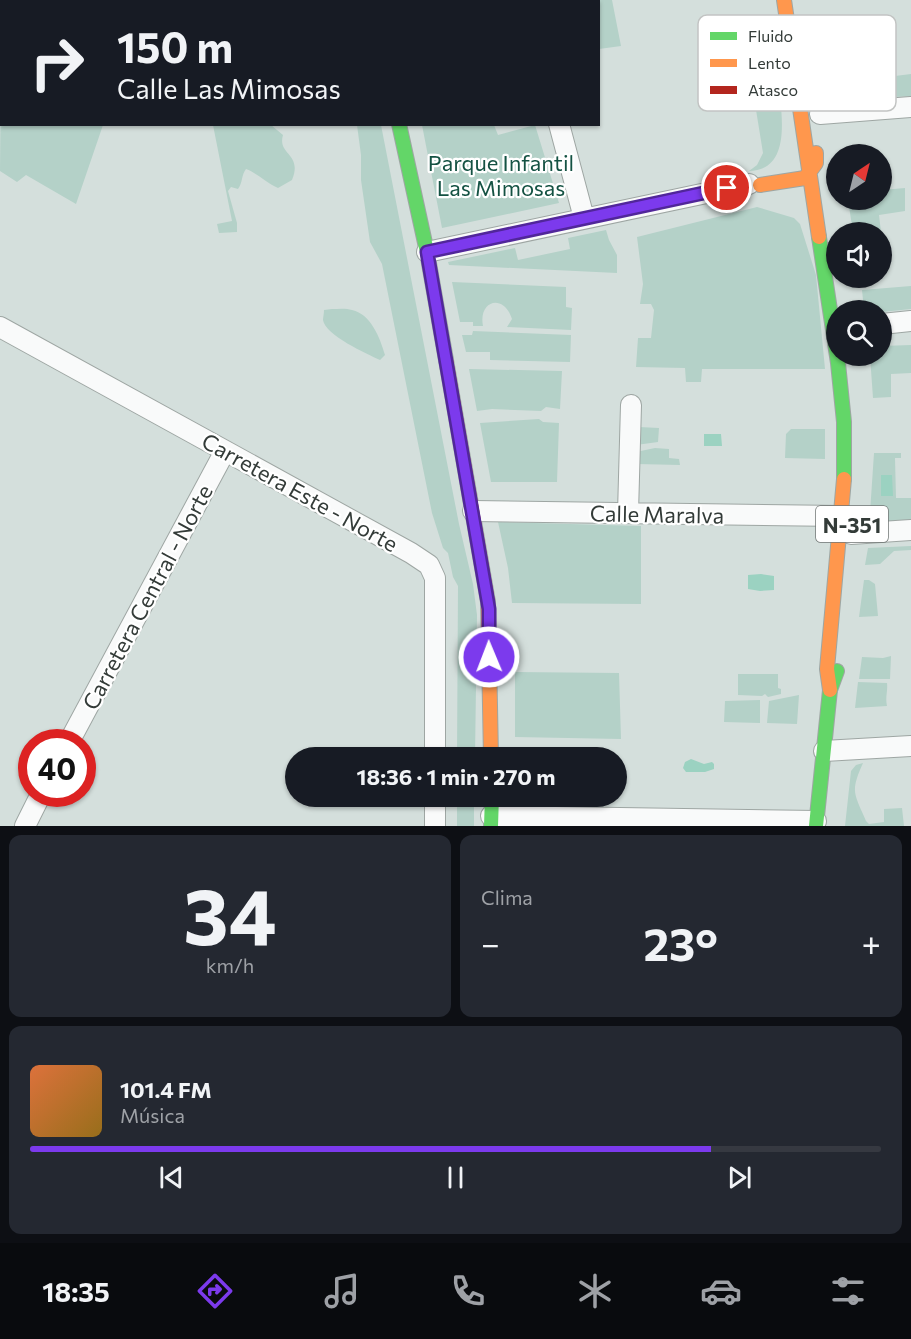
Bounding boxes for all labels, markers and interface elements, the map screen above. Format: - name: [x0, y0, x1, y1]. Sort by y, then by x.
- legend: [698, 15, 896, 111]
- text: 150 m: [117, 20, 233, 72]
- icon: right: [18, 24, 96, 102]
- text: Fluido: [748, 26, 793, 45]
- text: Lento: [748, 53, 791, 72]
- text: Calle Las Mimosas: [117, 72, 341, 105]
- text: Atasco: [748, 80, 798, 99]
- north arrow: [826, 144, 892, 210]
- map controls: [826, 144, 892, 366]
- park label: Parque Infantil Las Mimosas: [428, 149, 574, 201]
- pin: [701, 162, 752, 213]
- icon: arrive: [710, 171, 743, 204]
- button: sound: [826, 222, 892, 288]
- button: search: [826, 300, 892, 366]
- street label: Carretera Este - Norte: [197, 427, 403, 557]
- street label: Carretera Central - Norte: [76, 480, 218, 714]
- street label: Calle Maralva: [590, 499, 724, 529]
- road number: N-351: [816, 506, 888, 542]
- position arrow: [457, 625, 521, 689]
- speed limit sign: 40: [18, 729, 96, 807]
- text: 18:36 · 1 min · 270 m: [357, 763, 555, 790]
- text: 34: [183, 866, 277, 961]
- text: Clima: [481, 885, 533, 909]
- text: 23°: [644, 915, 718, 970]
- text: −: [481, 922, 500, 963]
- text: +: [862, 922, 881, 963]
- text: km/h: [206, 953, 254, 977]
- text: 101.4 FM: [120, 1076, 212, 1103]
- text: Música: [120, 1103, 185, 1127]
- icon: previous: [155, 1161, 188, 1194]
- icon: pause: [439, 1161, 472, 1194]
- icon: next: [723, 1161, 756, 1194]
- icon: directions: [194, 1270, 236, 1312]
- icon: music: [321, 1270, 363, 1312]
- icon: phone: [447, 1270, 489, 1312]
- icon: climate: [574, 1270, 616, 1312]
- icon: car: [700, 1270, 742, 1312]
- icon: filters: [827, 1270, 869, 1312]
- text: 18:35: [42, 1275, 110, 1308]

